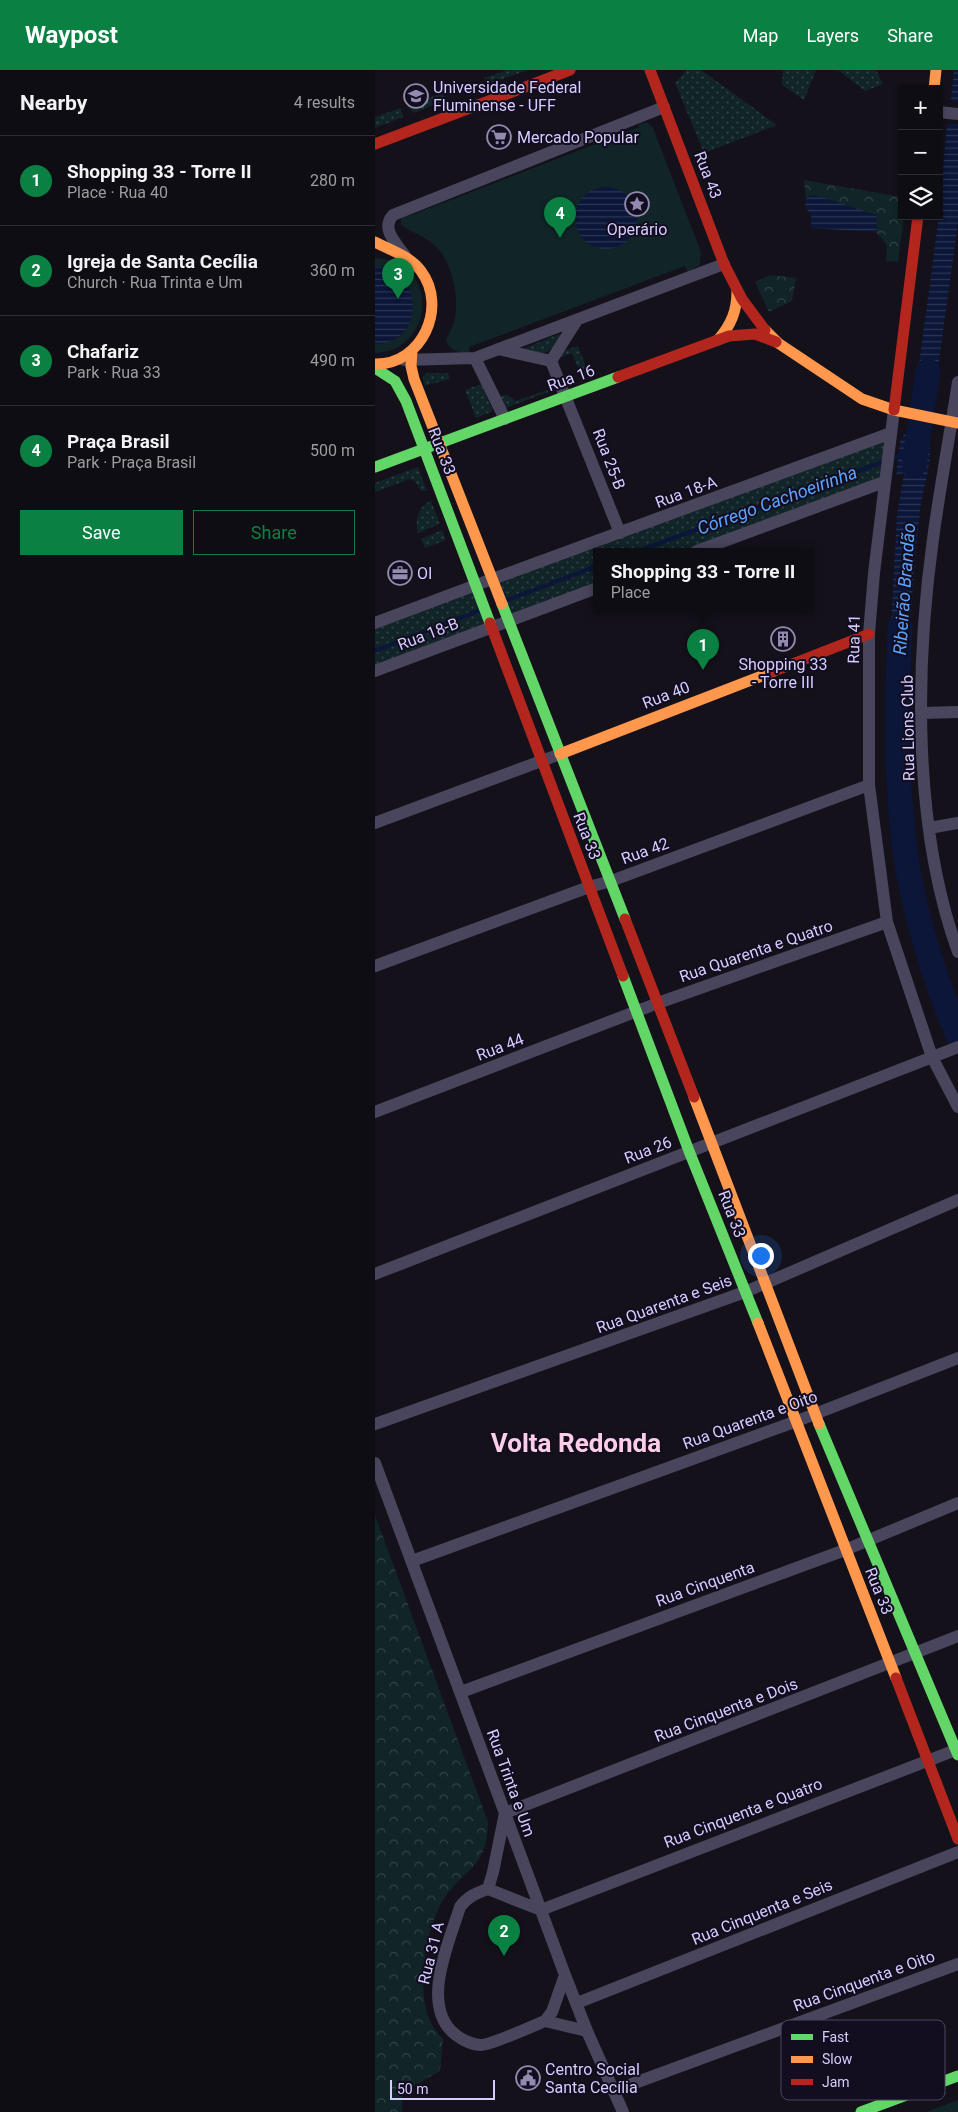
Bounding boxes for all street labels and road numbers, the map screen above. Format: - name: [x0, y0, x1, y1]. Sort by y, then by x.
- street label: Rua 43: [690, 149, 726, 201]
- street label: Rua 16: [545, 361, 597, 395]
- street label: Rua 33: [424, 425, 460, 477]
- street label: Rua 25-B: [589, 426, 629, 492]
- street label: Rua 18-A: [653, 472, 720, 512]
- street label: Rua 18-B: [395, 614, 461, 654]
- street label: Rua 41: [844, 614, 864, 664]
- street label: Rua Lions Club: [898, 675, 918, 781]
- street label: Rua 40: [640, 677, 692, 713]
- street label: Rua 33: [569, 810, 605, 862]
- street label: Rua 42: [619, 834, 671, 868]
- street label: Rua Quarenta e Quatro: [677, 916, 835, 986]
- street label: Rua 44: [474, 1029, 526, 1065]
- street label: Rua 26: [622, 1132, 674, 1168]
- street label: Rua 33: [714, 1188, 750, 1240]
- street label: Rua Quarenta e Seis: [594, 1271, 734, 1337]
- street label: Rua Quarenta e Oito: [680, 1387, 820, 1453]
- street label: Rua Cinquenta: [653, 1557, 757, 1611]
- street label: Rua 33: [861, 1565, 897, 1617]
- street label: Rua Cinquenta e Dois: [652, 1674, 800, 1746]
- street label: Rua Trinta e Um: [483, 1727, 539, 1839]
- street label: Rua Cinquenta e Quatro: [661, 1774, 825, 1852]
- street label: Rua Cinquenta e Seis: [689, 1875, 835, 1949]
- street label: Rua 31 A: [414, 1919, 448, 1986]
- street label: Rua Cinquenta e Oito: [791, 1947, 937, 2015]

